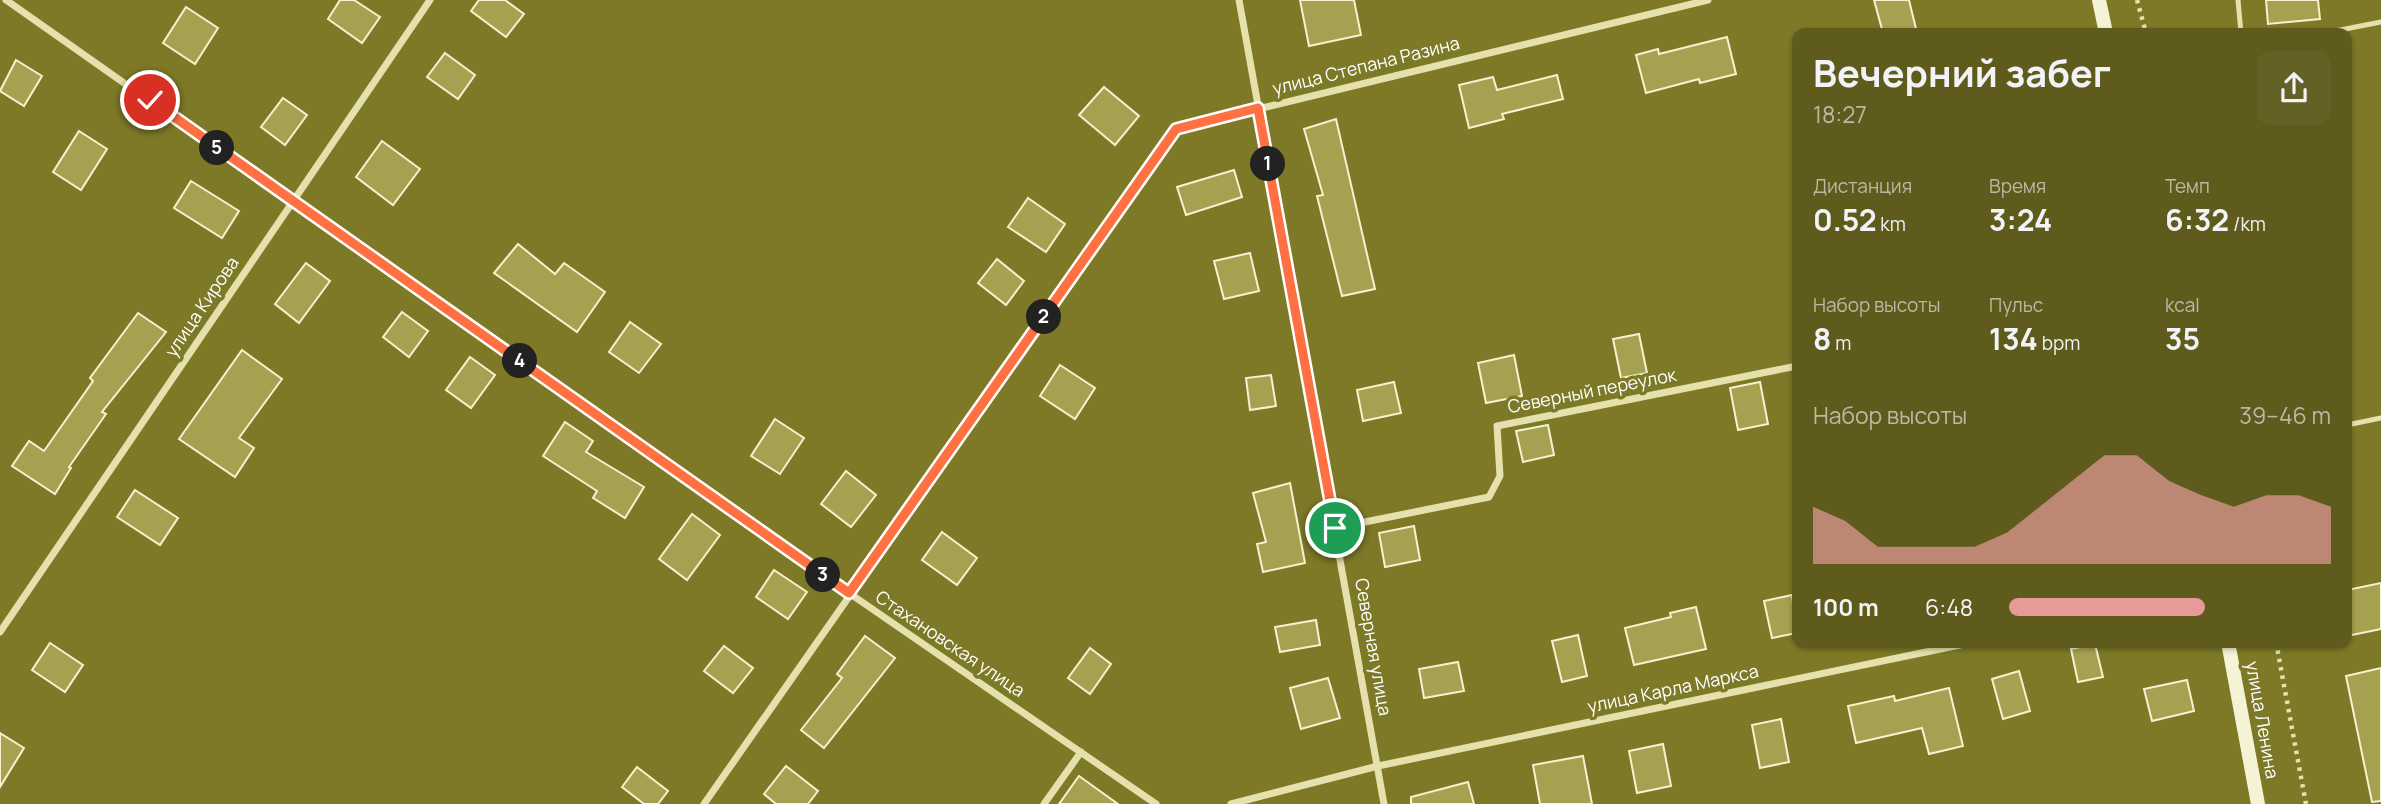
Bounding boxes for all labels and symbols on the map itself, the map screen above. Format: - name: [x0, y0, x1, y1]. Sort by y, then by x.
- street label: улица Степана Разина: [1270, 30, 1462, 100]
- pin: [120, 70, 180, 130]
- pin: 5: [200, 130, 234, 166]
- pin: 1: [1250, 146, 1286, 182]
- street label: улица Кирова: [159, 252, 244, 361]
- pin: 2: [1026, 300, 1062, 334]
- pin: 4: [503, 344, 538, 378]
- street label: Северный переулок: [1505, 362, 1679, 418]
- pin: [1305, 498, 1365, 558]
- pin: 3: [806, 558, 840, 592]
- street label: Северная улица: [1350, 576, 1398, 717]
- street label: Стахановская улица: [871, 584, 1030, 702]
- street label: улица Карла Маркса: [1585, 658, 1760, 718]
- street label: улица Ленина: [2241, 659, 2285, 781]

